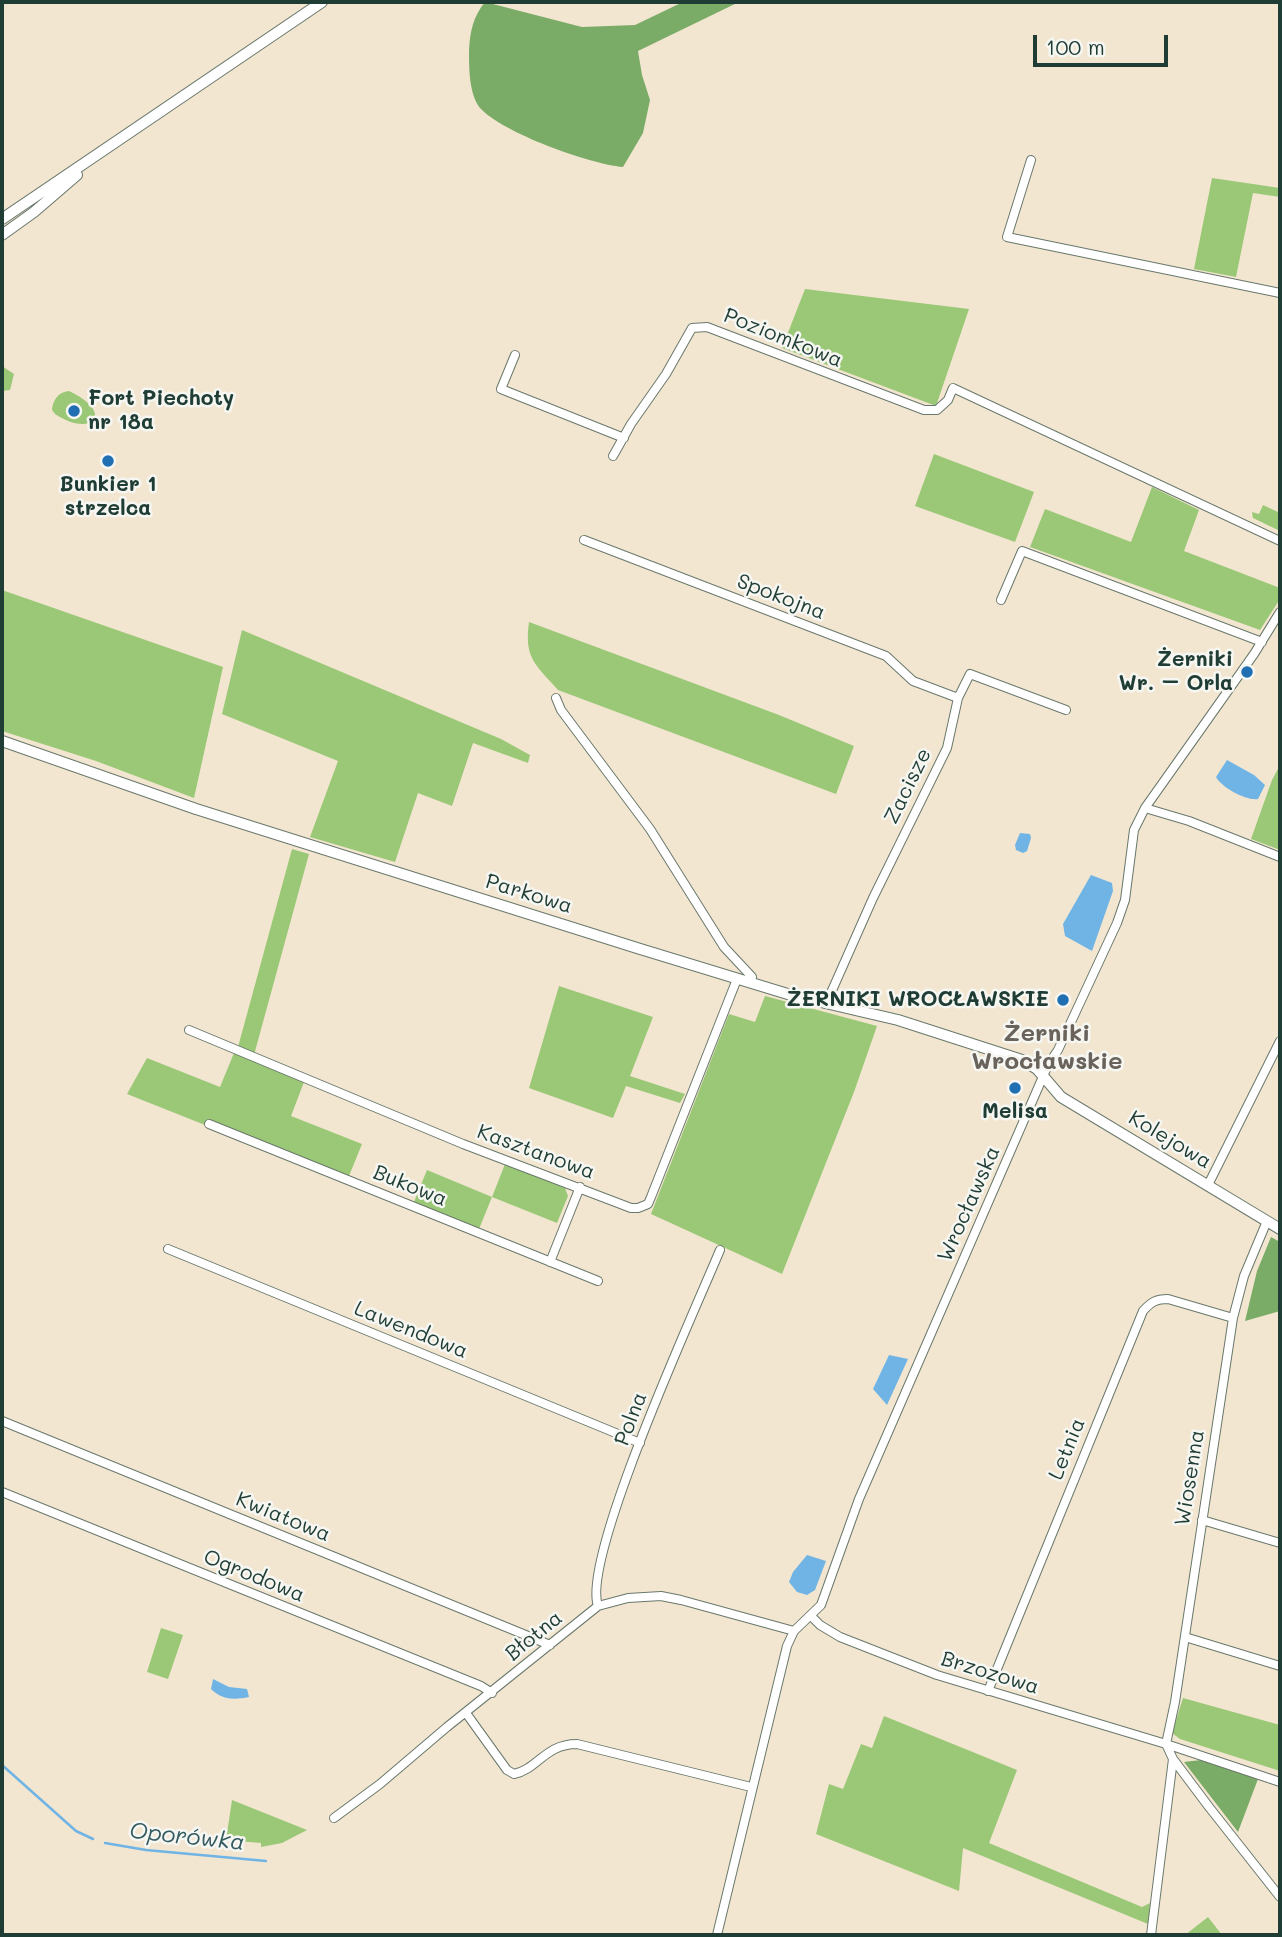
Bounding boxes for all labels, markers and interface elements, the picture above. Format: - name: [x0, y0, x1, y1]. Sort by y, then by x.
- scale bar: [1037, 21, 1172, 65]
- text: 100 m: [1046, 33, 1105, 60]
- street label: Poziomkowa: [720, 303, 846, 373]
- place label: Fort Piechoty nr 18a: [88, 386, 234, 436]
- marker: Fort Piechoty nr 18a: [66, 403, 82, 419]
- marker: Bunkier 1 strzelca: [100, 453, 116, 469]
- place label: Bunkier 1 strzelca: [60, 472, 156, 522]
- street label: Spokojna: [733, 569, 829, 625]
- place label: Żerniki Wr. – Orla: [1119, 647, 1233, 697]
- marker: Żerniki Wr. – Orla: [1239, 664, 1255, 680]
- street label: Zacisze: [879, 744, 937, 828]
- street label: Parkowa: [483, 869, 575, 919]
- place label: ŻERNIKI WROCŁAWSKIE: [787, 987, 1049, 1013]
- marker: ŻERNIKI WROCŁAWSKIE: [1055, 992, 1071, 1008]
- district label: Żerniki Wrocławskie: [971, 1020, 1123, 1076]
- marker: Melisa: [1007, 1080, 1023, 1096]
- place label: Melisa: [982, 1099, 1048, 1125]
- street label: Kolejowa: [1124, 1105, 1216, 1175]
- street label: Kasztanowa: [474, 1119, 598, 1185]
- street label: Wrocławska: [932, 1142, 1006, 1266]
- street label: Bukowa: [369, 1160, 451, 1212]
- street label: Lawendowa: [351, 1296, 471, 1364]
- street label: Polna: [609, 1389, 653, 1449]
- street label: Letnia: [1043, 1414, 1091, 1484]
- street label: Wiosenna: [1170, 1428, 1210, 1528]
- street label: Kwiatowa: [232, 1487, 334, 1547]
- street label: Ogrodowa: [200, 1544, 308, 1608]
- street label: Błotna: [500, 1605, 568, 1667]
- street label: Brzozowa: [938, 1646, 1042, 1700]
- water label: Oporówka: [128, 1817, 246, 1857]

